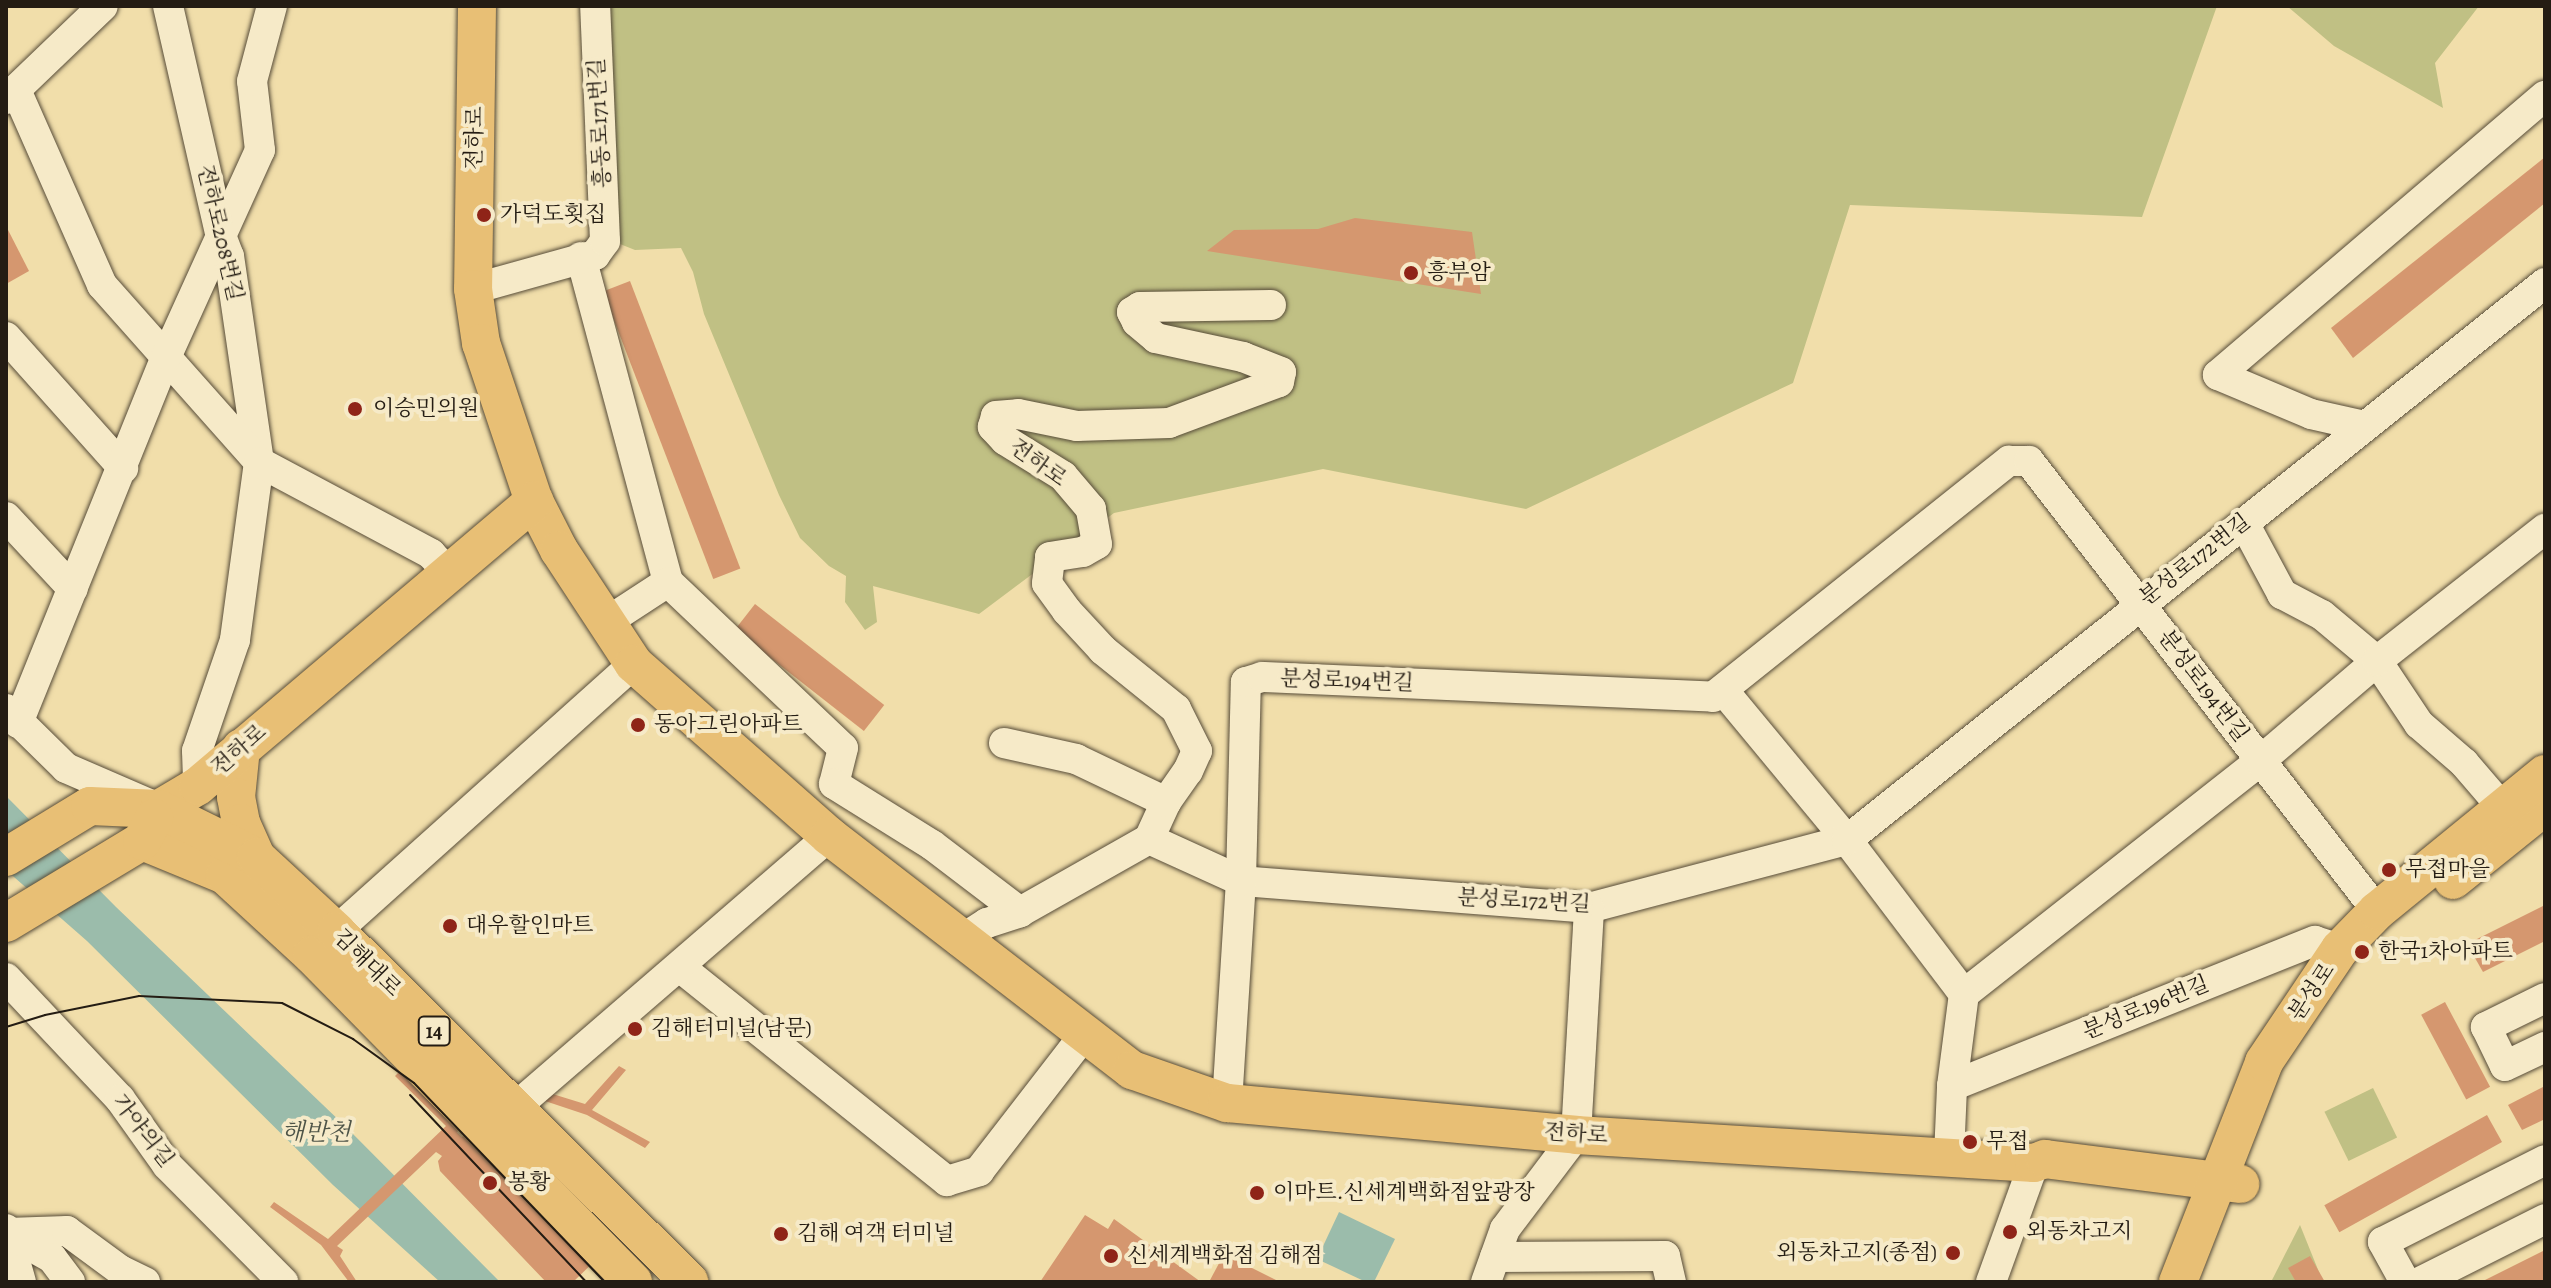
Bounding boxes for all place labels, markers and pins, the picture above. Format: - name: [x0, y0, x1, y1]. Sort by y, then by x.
- place label: 가덕도횟집: [500, 202, 606, 228]
- marker: 가덕도횟집: [475, 206, 493, 224]
- place label: 흥부암: [1427, 260, 1491, 286]
- marker: 흥부암: [1402, 264, 1420, 282]
- place label: 이승민의원: [373, 396, 479, 422]
- marker: 이승민의원: [344, 398, 366, 420]
- place label: 동아그린아파트: [654, 712, 803, 738]
- marker: 동아그린아파트: [629, 716, 647, 734]
- place label: 무접마을: [2405, 857, 2490, 883]
- marker: 무접마을: [2380, 861, 2398, 879]
- place label: 대우할인마트: [466, 913, 594, 939]
- marker: 대우할인마트: [441, 917, 459, 935]
- place label: 한국1차아파트: [2378, 939, 2513, 965]
- marker: 한국1차아파트: [2353, 943, 2371, 961]
- place label: 김해터미널(남문): [651, 1016, 812, 1042]
- marker: 김해터미널(남문): [626, 1020, 644, 1038]
- place label: 무접: [1986, 1129, 2029, 1155]
- marker: 무접: [1961, 1133, 1979, 1151]
- place label: 봉황: [508, 1170, 551, 1196]
- marker: 봉황: [479, 1172, 501, 1194]
- place label: 이마트.신세계백화점앞광장: [1273, 1180, 1535, 1206]
- marker: 이마트.신세계백화점앞광장: [1248, 1184, 1266, 1202]
- place label: 외동차고지: [2026, 1219, 2132, 1245]
- place label: 김해 여객 터미널: [797, 1221, 954, 1247]
- marker: 외동차고지: [2001, 1223, 2019, 1241]
- marker: 김해 여객 터미널: [772, 1225, 790, 1243]
- place label: 외동차고지(종점): [1776, 1240, 1937, 1266]
- place label: 신세계백화점 김해점: [1127, 1243, 1323, 1269]
- marker: 외동차고지(종점): [1944, 1244, 1962, 1262]
- marker: 신세계백화점 김해점: [1102, 1247, 1120, 1265]

